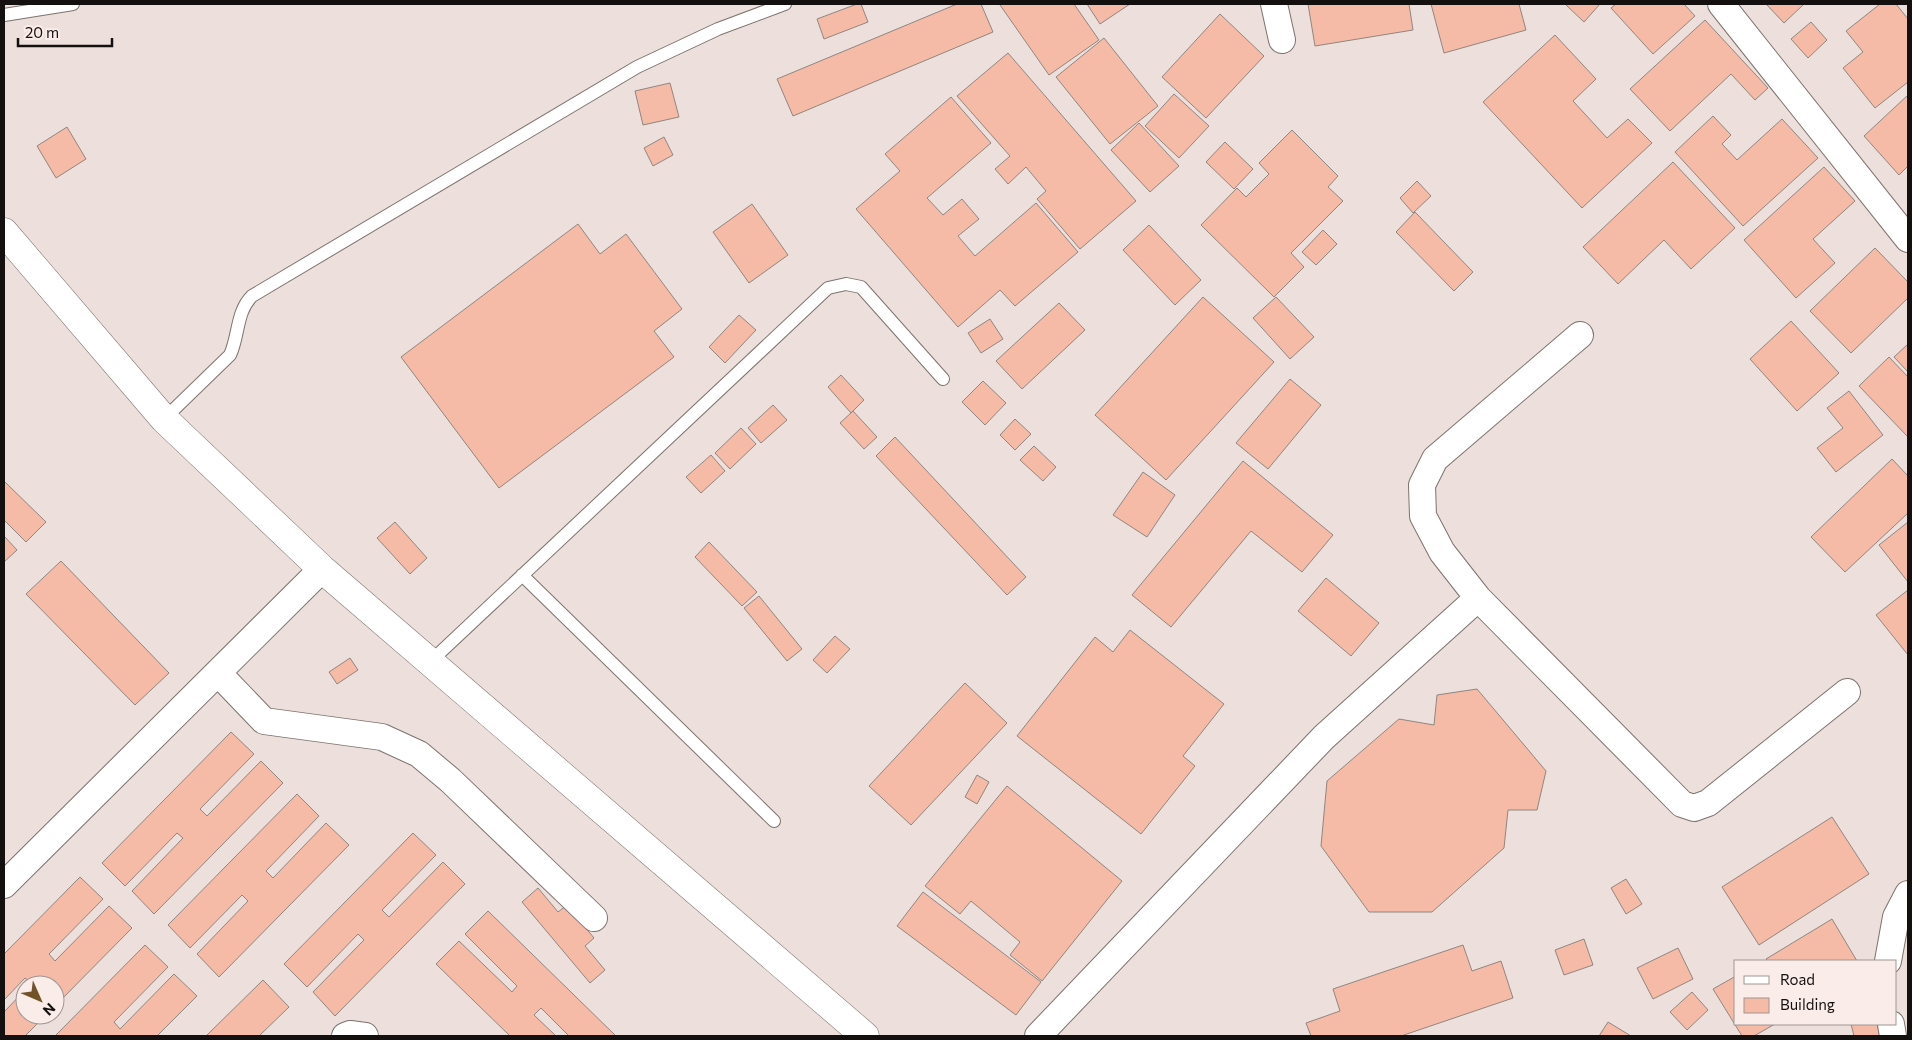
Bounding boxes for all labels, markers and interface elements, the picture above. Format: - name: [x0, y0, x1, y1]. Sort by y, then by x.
- scale bar: [18, 15, 111, 47]
- text: 20 m: [25, 23, 59, 41]
- legend: [1734, 960, 1897, 1025]
- text: Road: [1780, 970, 1815, 988]
- north arrow: [15, 975, 65, 1025]
- text: Building: [1780, 995, 1835, 1013]
- text: N: [40, 1000, 59, 1019]

